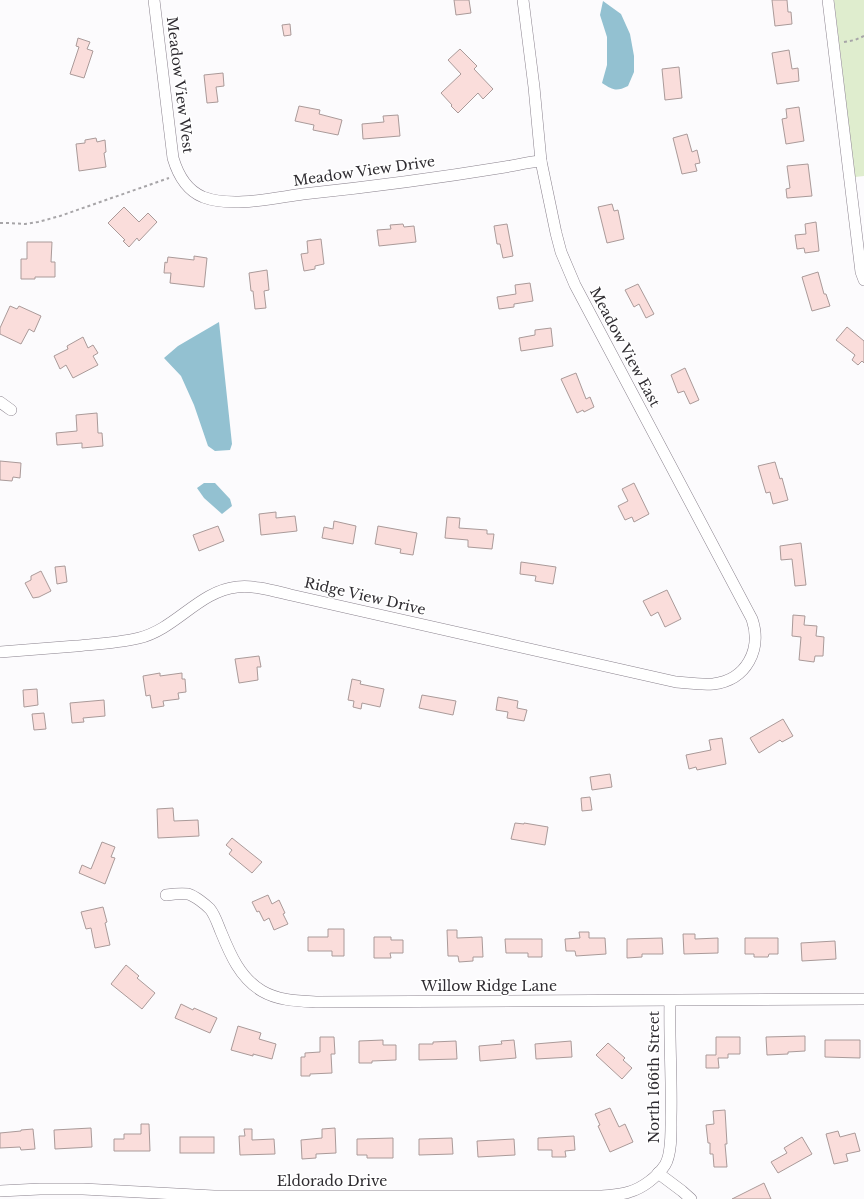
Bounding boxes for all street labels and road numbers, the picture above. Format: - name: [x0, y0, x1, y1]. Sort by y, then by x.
- street label: Meadow View West: [163, 16, 197, 155]
- street label: Meadow View Drive: [292, 152, 436, 190]
- street label: Meadow View East: [586, 284, 664, 410]
- street label: Ridge View Drive: [303, 573, 427, 619]
- street label: Willow Ridge Lane: [420, 977, 557, 995]
- street label: North 166th Street: [645, 1010, 663, 1143]
- street label: Eldorado Drive: [277, 1172, 387, 1190]

